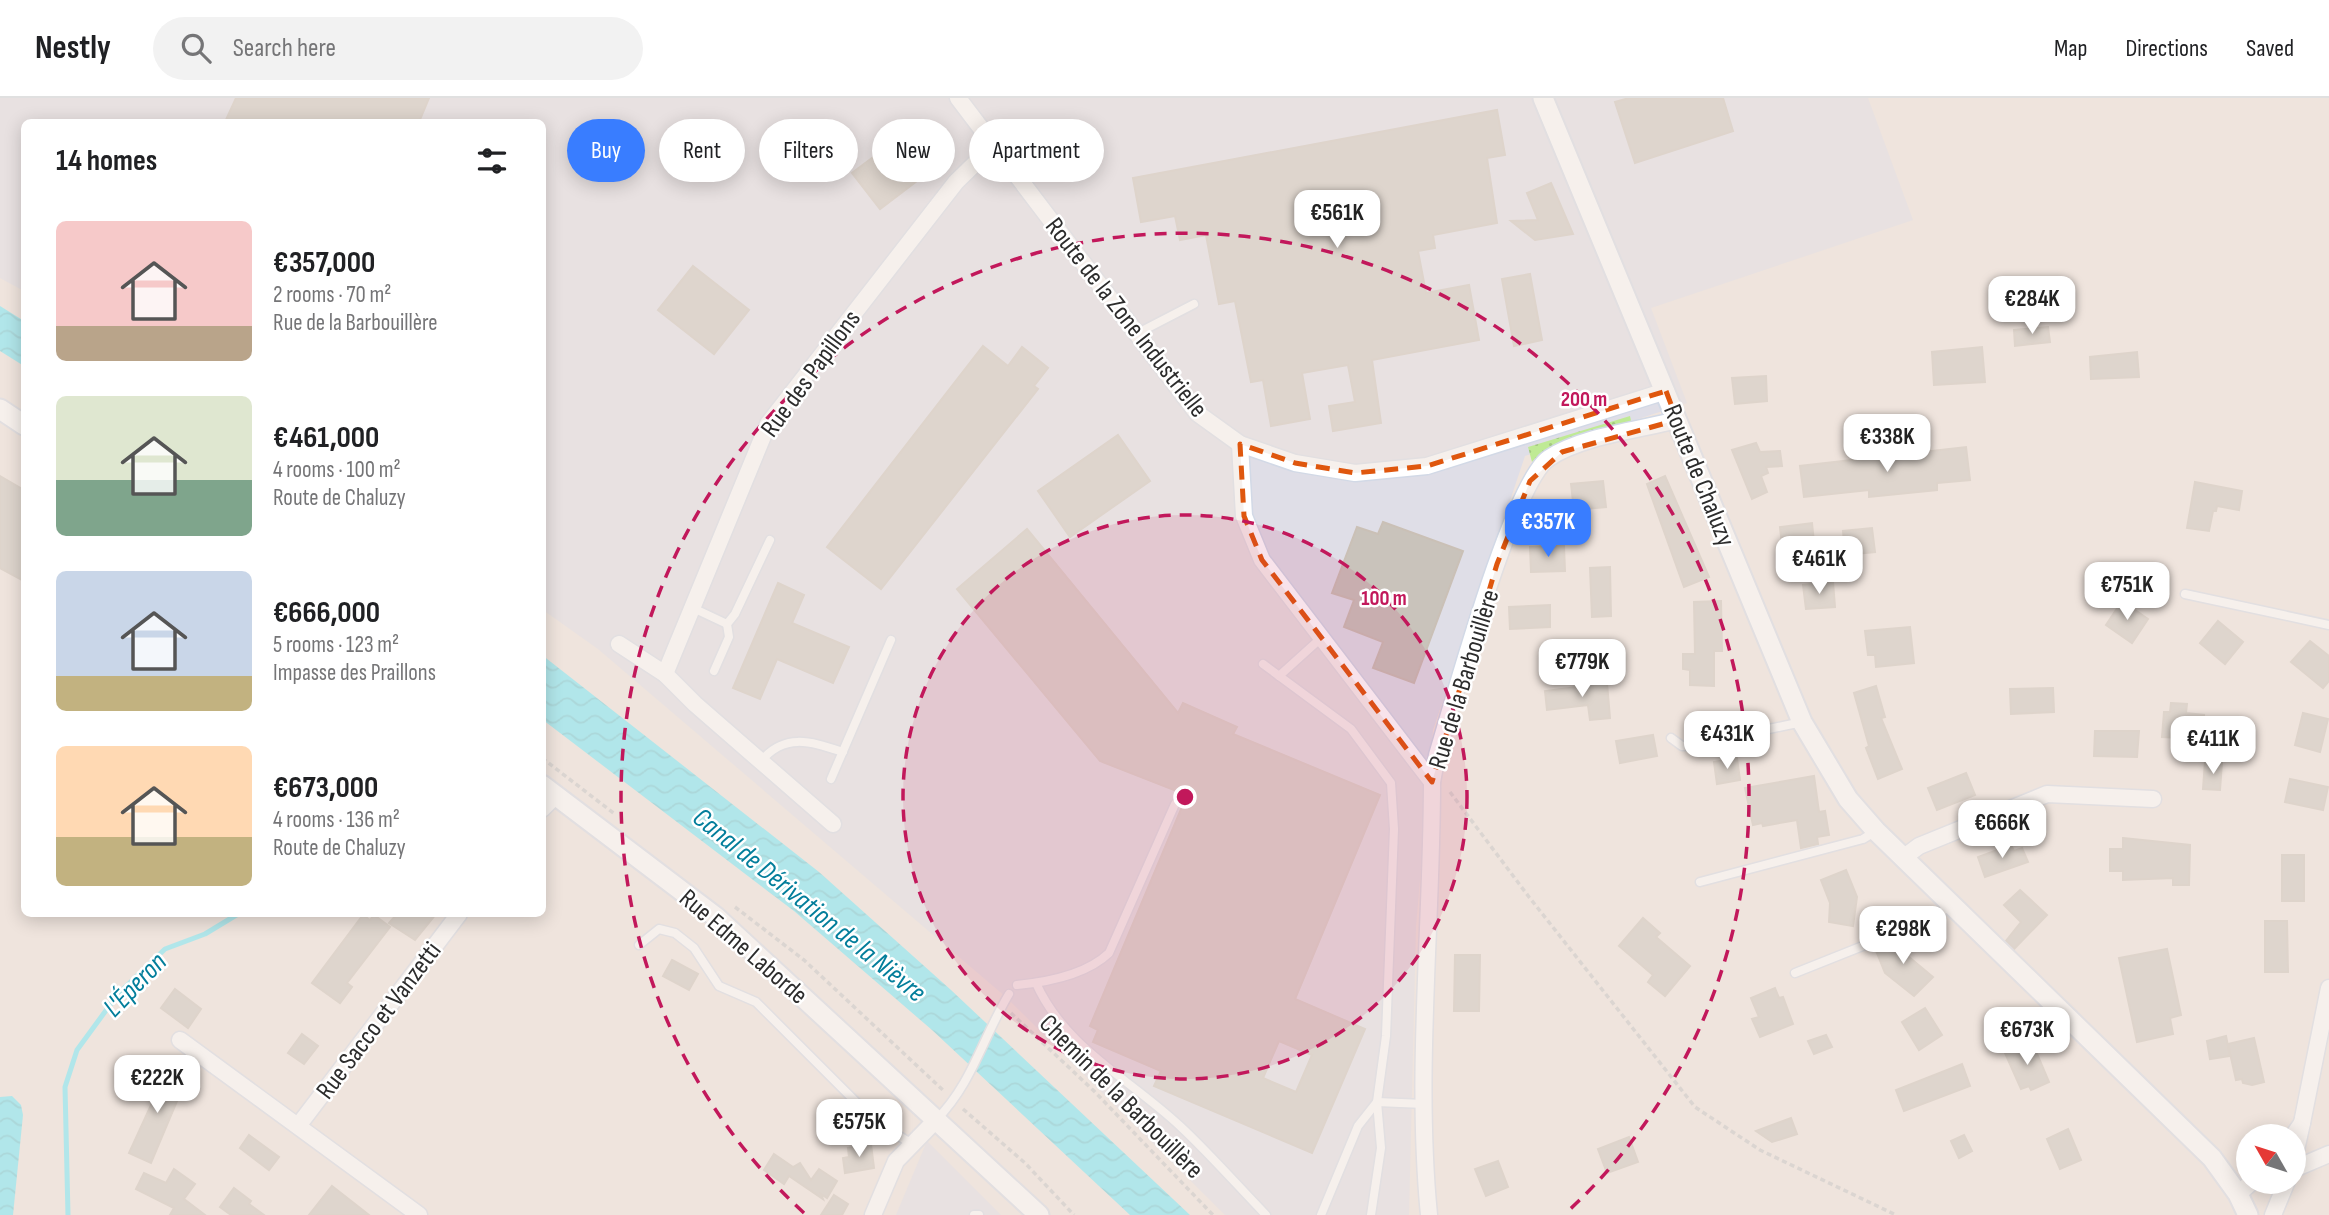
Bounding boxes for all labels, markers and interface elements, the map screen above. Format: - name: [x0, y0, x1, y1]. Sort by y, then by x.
- search box: [153, 17, 643, 80]
- text: Nestly: [35, 28, 111, 68]
- icon: search: [177, 29, 215, 67]
- text: Search here: [233, 33, 336, 64]
- text: Map: [2054, 34, 2087, 63]
- text: Directions: [2125, 34, 2208, 63]
- text: Saved: [2246, 34, 2294, 63]
- chip: Buy: [567, 119, 645, 182]
- chip: Rent: [659, 119, 745, 182]
- chip: Filters: [759, 119, 858, 182]
- chip: New: [872, 119, 955, 182]
- chip: Apartment: [969, 119, 1104, 182]
- icon: filters: [473, 142, 511, 180]
- text: 14 homes: [56, 143, 157, 179]
- pin: €561K: [1288, 190, 1386, 250]
- text: €561K: [1310, 199, 1364, 227]
- street label: Route de la Zone Industrielle: [1038, 212, 1213, 424]
- text: €357,000: [273, 245, 375, 281]
- icon: home: [112, 249, 196, 333]
- pin: €284K: [1983, 276, 2081, 336]
- text: 2 rooms · 70 m²: [273, 281, 391, 309]
- text: €284K: [2004, 285, 2060, 313]
- street label: Rue des Papillons: [755, 304, 868, 443]
- text: Rue de la Barbouillère: [273, 309, 437, 337]
- text: 200 m: [1561, 387, 1607, 412]
- street label: Route de Chaluzy: [1656, 400, 1741, 551]
- pin: €338K: [1838, 414, 1936, 474]
- text: €461,000: [273, 420, 379, 456]
- text: €338K: [1860, 423, 1915, 451]
- icon: home: [112, 424, 196, 508]
- text: 4 rooms · 100 m²: [273, 456, 401, 484]
- text: Route de Chaluzy: [273, 484, 406, 512]
- pin: €357K: [1499, 500, 1597, 559]
- text: €357K: [1521, 508, 1575, 536]
- pin: €461K: [1770, 536, 1868, 596]
- text: €461K: [1792, 545, 1846, 573]
- pin: €751K: [2078, 562, 2176, 622]
- text: €751K: [2101, 571, 2153, 599]
- text: 100 m: [1361, 586, 1407, 611]
- street label: Rue de la Barbouillère: [1422, 586, 1506, 773]
- text: €666,000: [273, 595, 380, 631]
- icon: home: [112, 599, 196, 683]
- text: 5 rooms · 123 m²: [273, 631, 399, 659]
- pin: €779K: [1533, 640, 1631, 699]
- text: €779K: [1555, 648, 1609, 676]
- text: Impasse des Praillons: [273, 659, 436, 687]
- pin: €431K: [1678, 712, 1776, 771]
- pin: €411K: [2164, 716, 2262, 776]
- text: €431K: [1700, 720, 1754, 748]
- text: €411K: [2187, 725, 2239, 753]
- text: €673,000: [273, 770, 378, 806]
- icon: home: [112, 774, 196, 858]
- centre of rings: [1173, 785, 1197, 809]
- pin: €666K: [1953, 800, 2051, 860]
- water label: Canal de Dérivation de la Nièvre: [686, 801, 932, 1009]
- text: 4 rooms · 136 m²: [273, 806, 400, 834]
- text: €666K: [1974, 809, 2030, 837]
- text: Route de Chaluzy: [273, 834, 406, 862]
- street label: Rue Edme Laborde: [673, 883, 813, 1011]
- pin: €298K: [1854, 906, 1952, 966]
- text: €298K: [1875, 915, 1931, 943]
- street label: Rue Sacco et Vanzetti: [310, 936, 448, 1106]
- water label: L'Éperon: [97, 946, 174, 1024]
- pin: €673K: [1978, 1007, 2076, 1067]
- street label: Chemin de la Barbouillère: [1032, 1009, 1209, 1186]
- text: €673K: [2000, 1016, 2054, 1044]
- pin: €222K: [108, 1056, 206, 1115]
- text: €222K: [130, 1064, 184, 1092]
- pin: €575K: [810, 1100, 908, 1159]
- text: €575K: [832, 1108, 886, 1136]
- north arrow: [2236, 1124, 2306, 1194]
- map controls: [2236, 1124, 2306, 1194]

